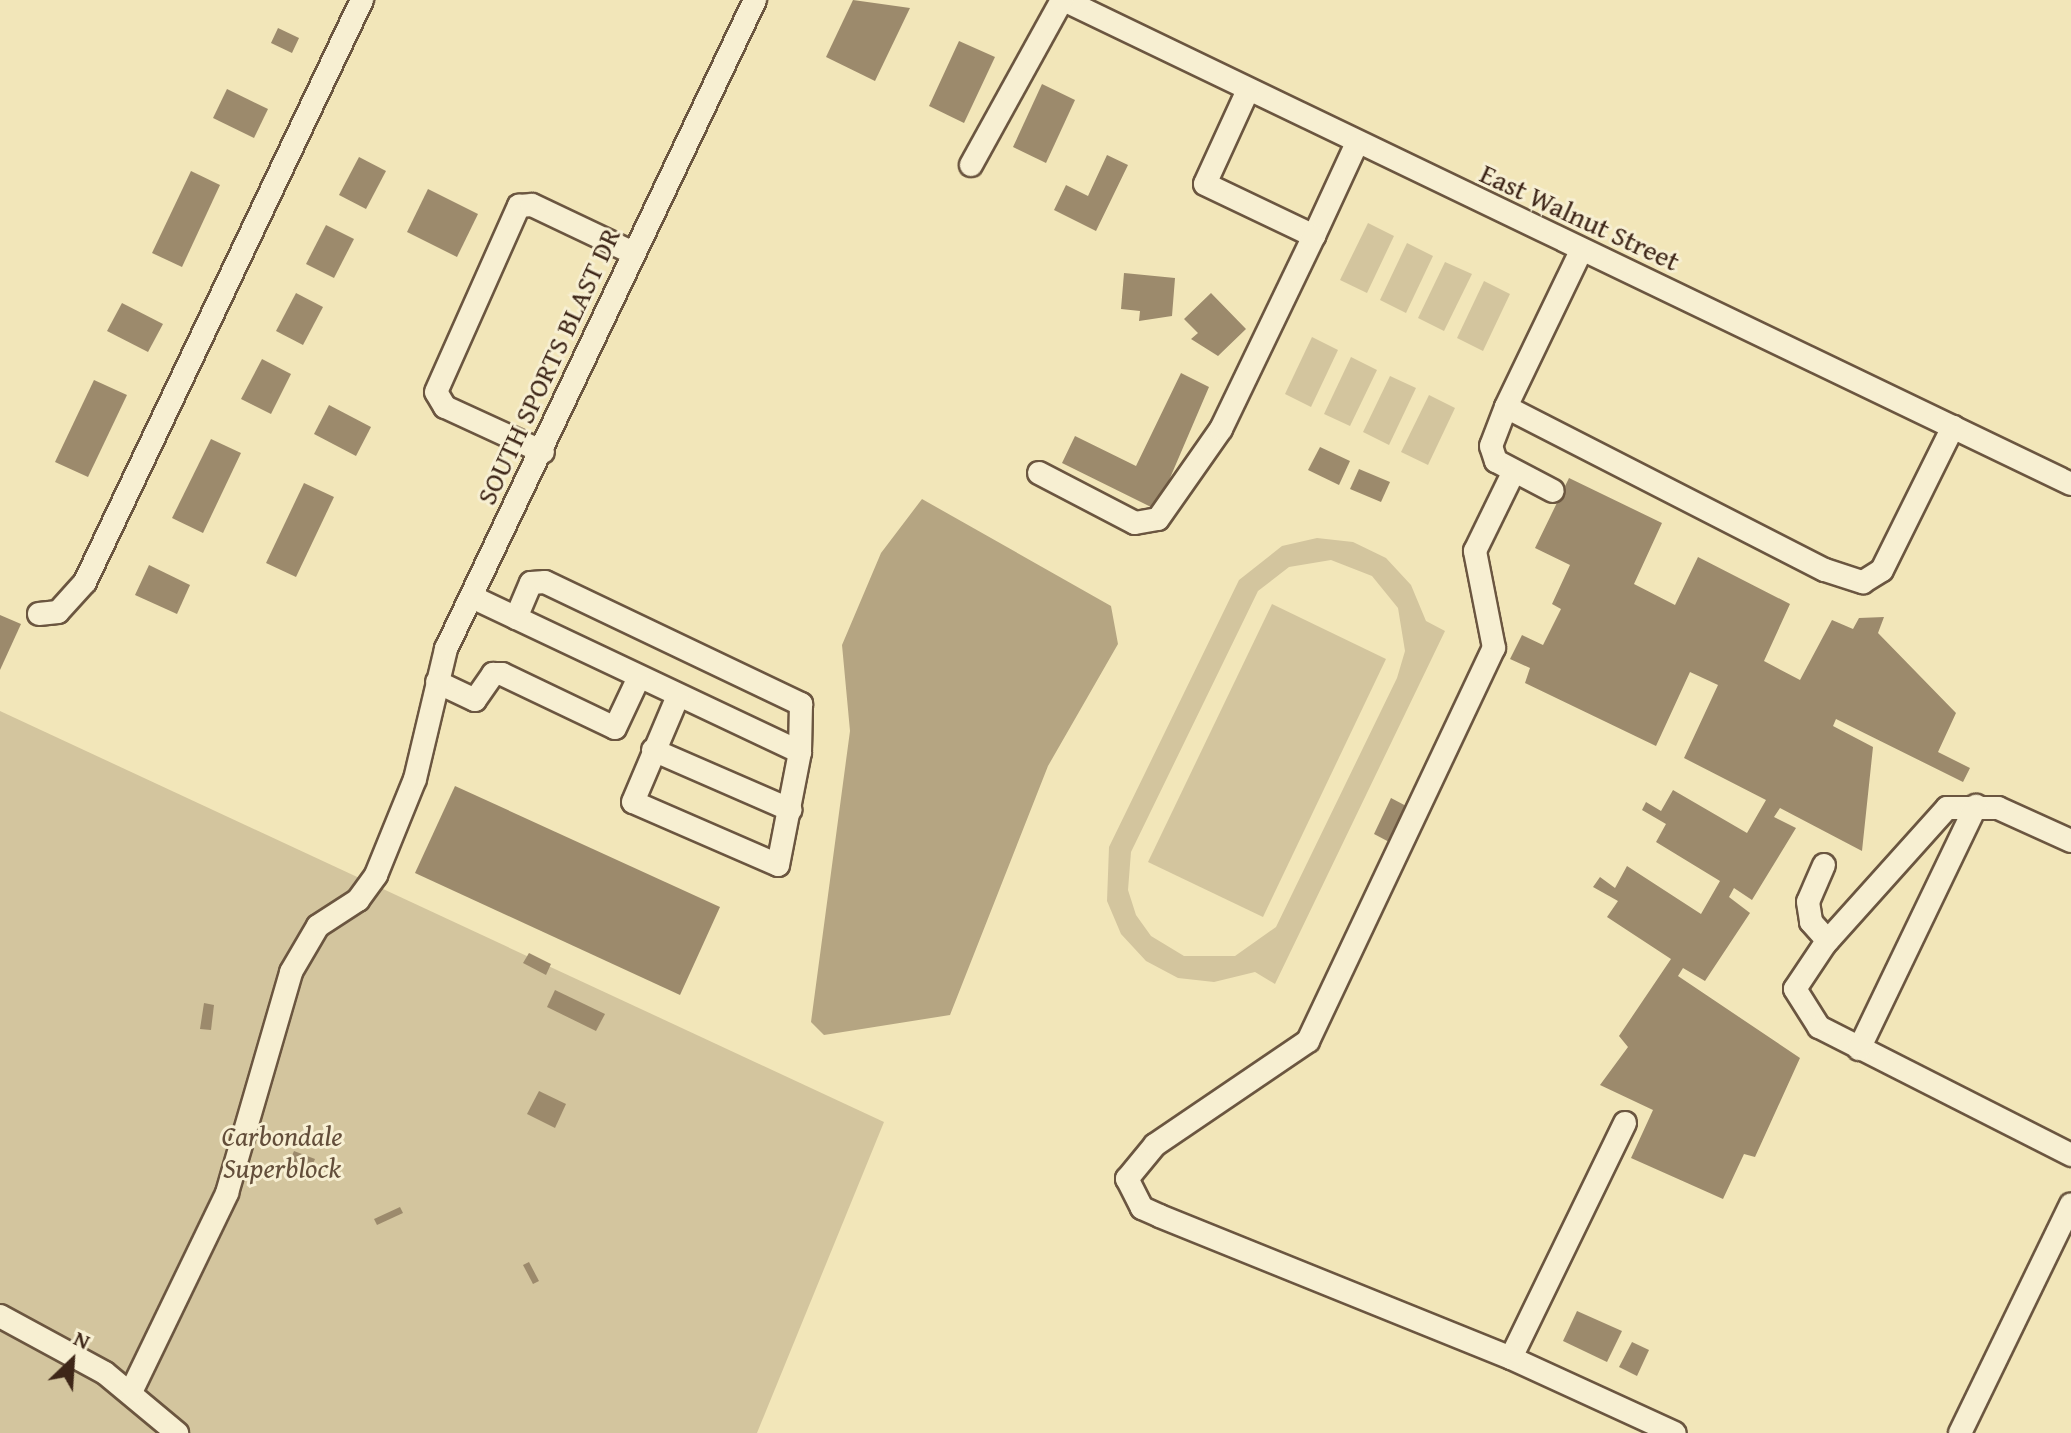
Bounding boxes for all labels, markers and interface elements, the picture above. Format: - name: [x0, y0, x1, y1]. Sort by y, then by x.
- street label: East Walnut Street: [1475, 156, 1685, 278]
- street label: SOUTH SPORTS BLAST DR: [469, 222, 627, 510]
- park label: Carbondale Superblock: [221, 1119, 343, 1185]
- north arrow: [32, 1321, 112, 1401]
- text: N: [69, 1322, 96, 1357]

